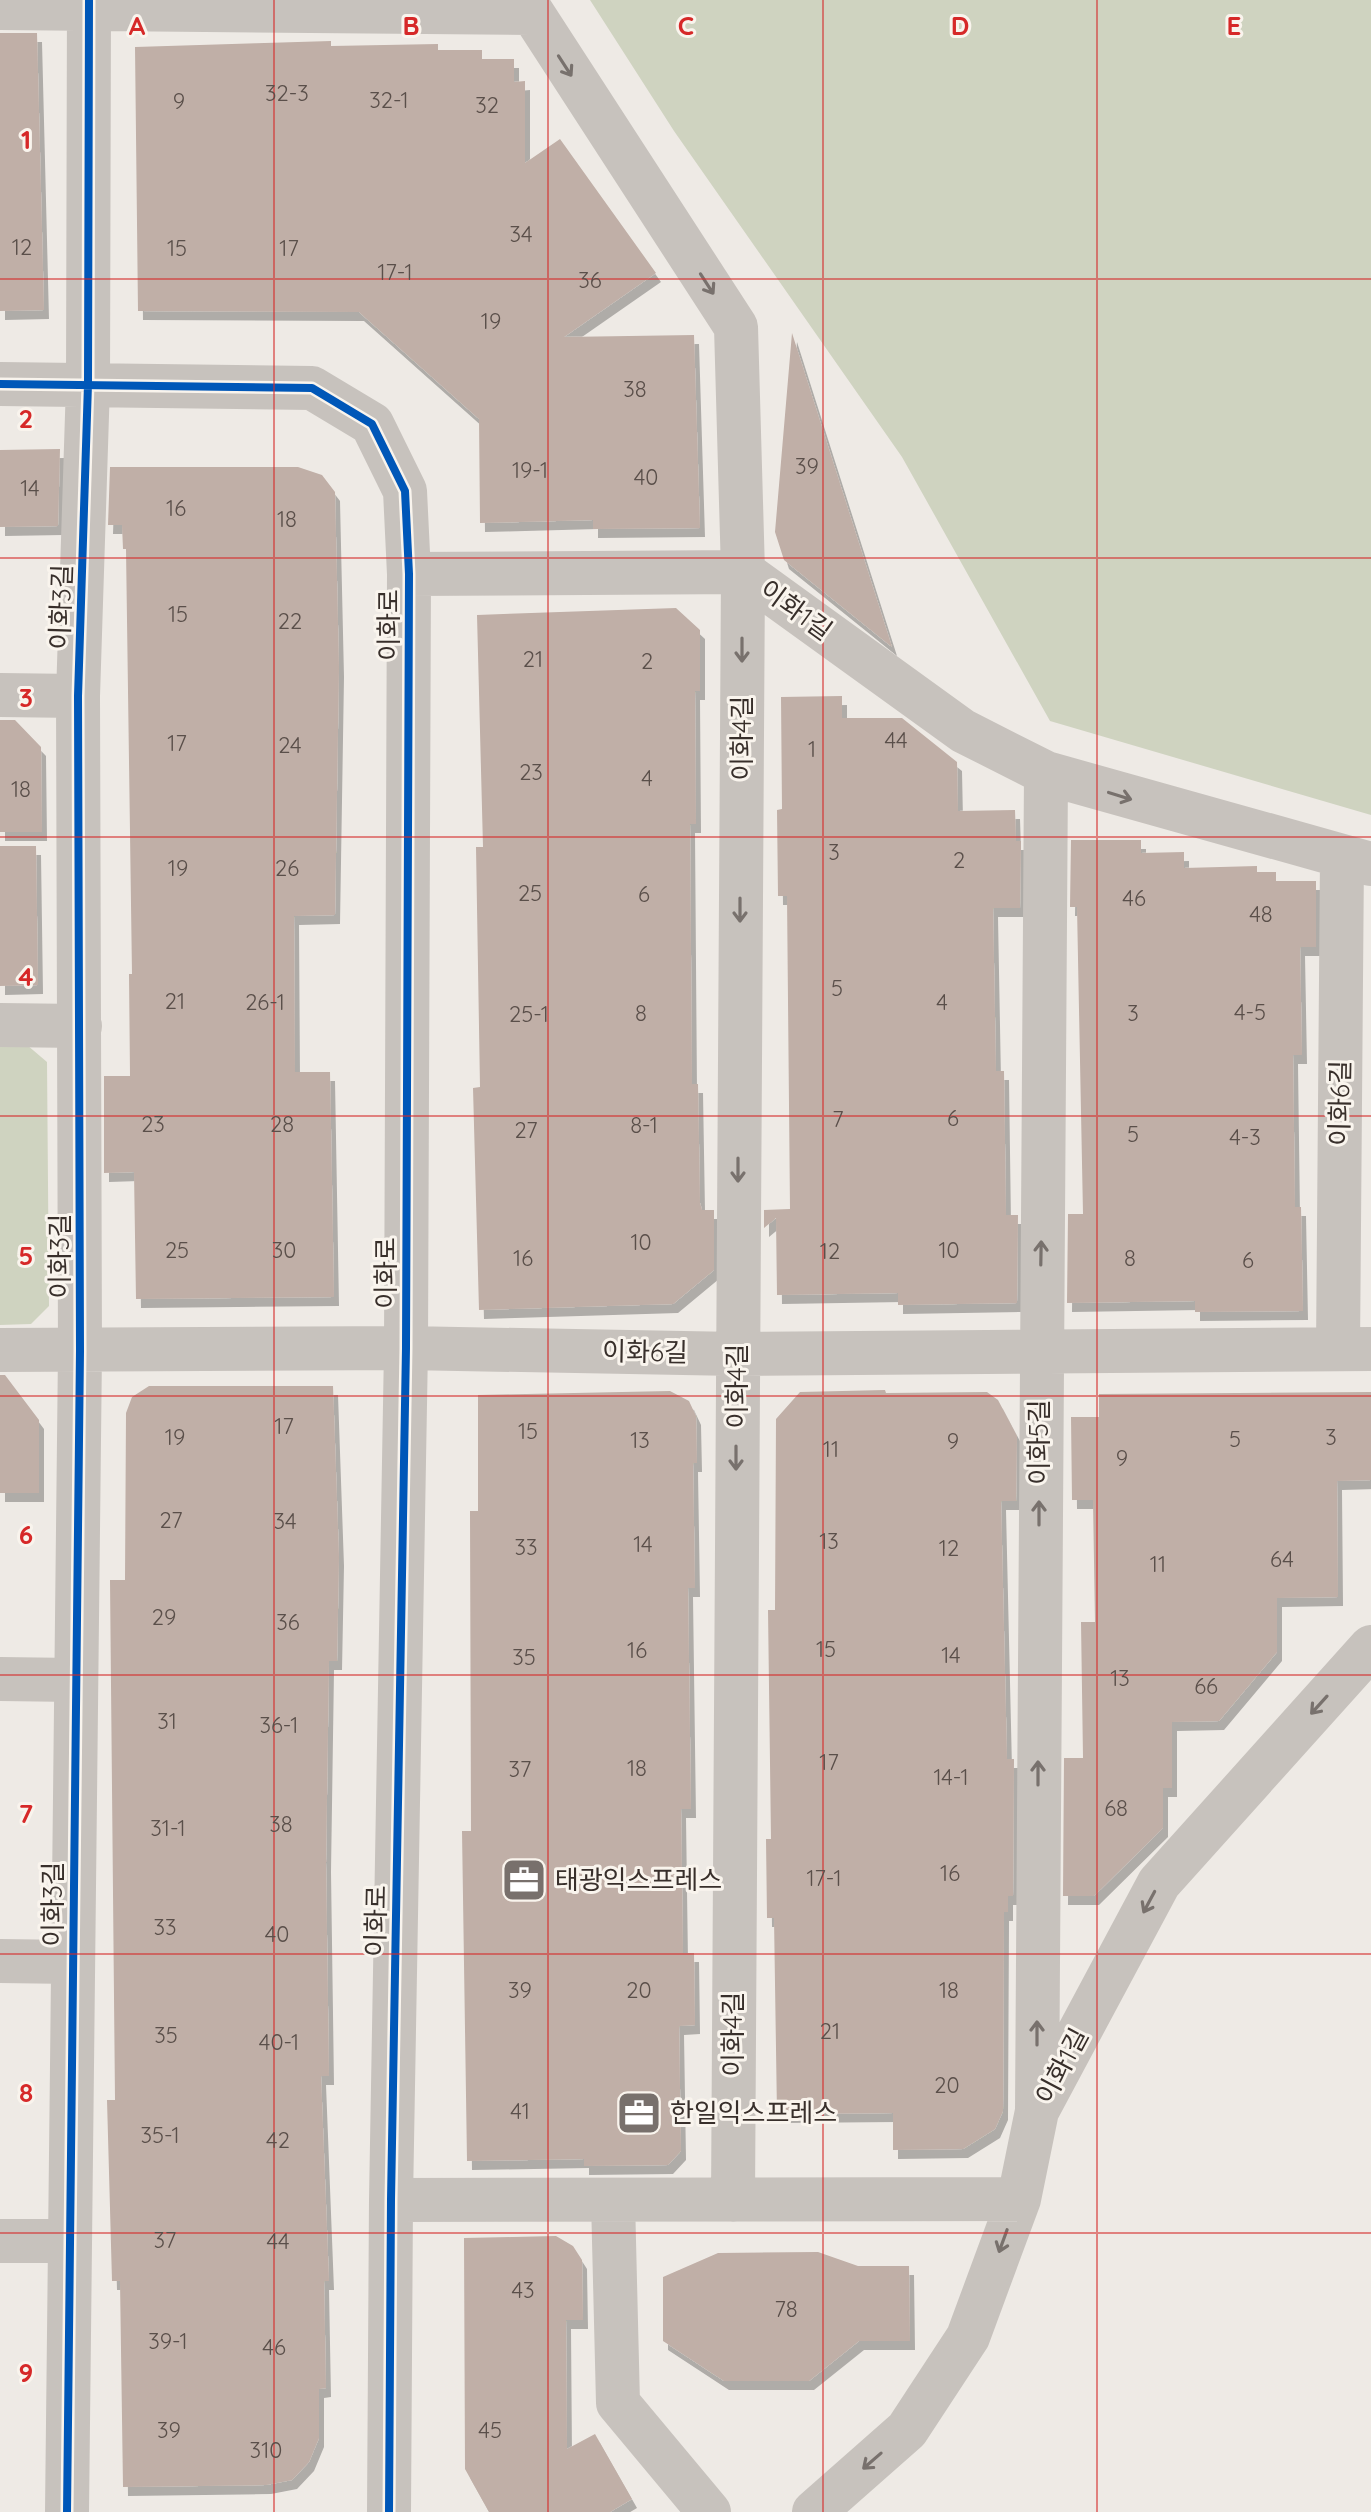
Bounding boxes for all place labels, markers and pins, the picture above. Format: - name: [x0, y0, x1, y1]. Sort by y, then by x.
- office icon: 태광익스프레스: [500, 1856, 548, 1904]
- place label: 태광익스프레스: [555, 1863, 722, 1896]
- office icon: 한일익스프레스: [615, 2089, 663, 2137]
- place label: 한일익스프레스: [670, 2096, 837, 2129]

